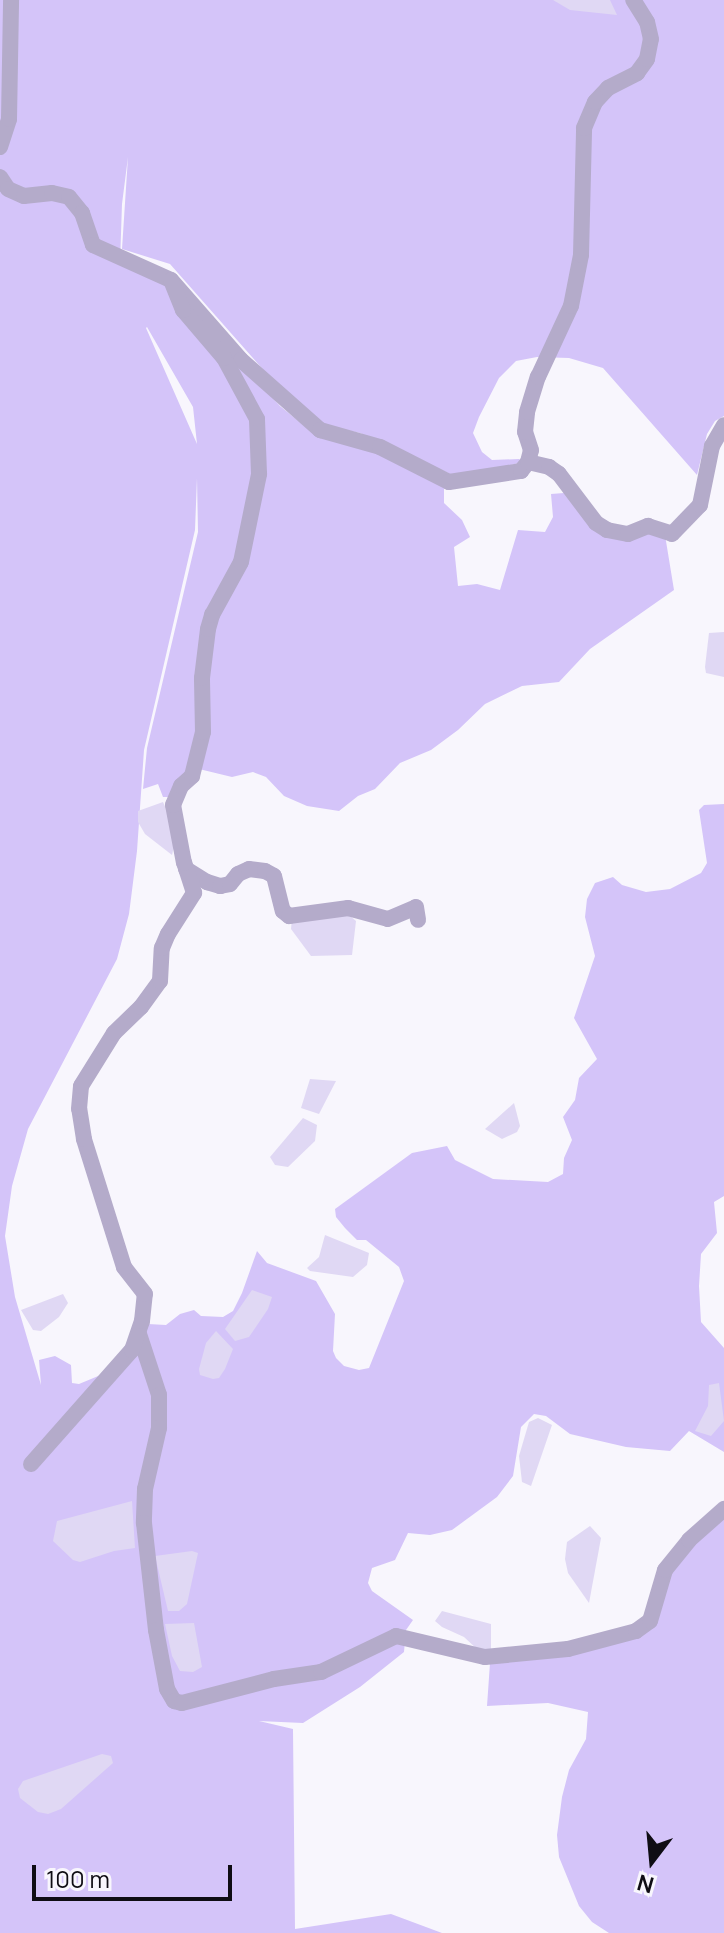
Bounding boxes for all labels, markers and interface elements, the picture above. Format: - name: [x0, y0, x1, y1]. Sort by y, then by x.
- north arrow: [612, 1821, 692, 1901]
- scale bar: [36, 1849, 236, 1899]
- text: 100 m: [46, 1862, 110, 1895]
- text: N: [634, 1867, 657, 1901]

